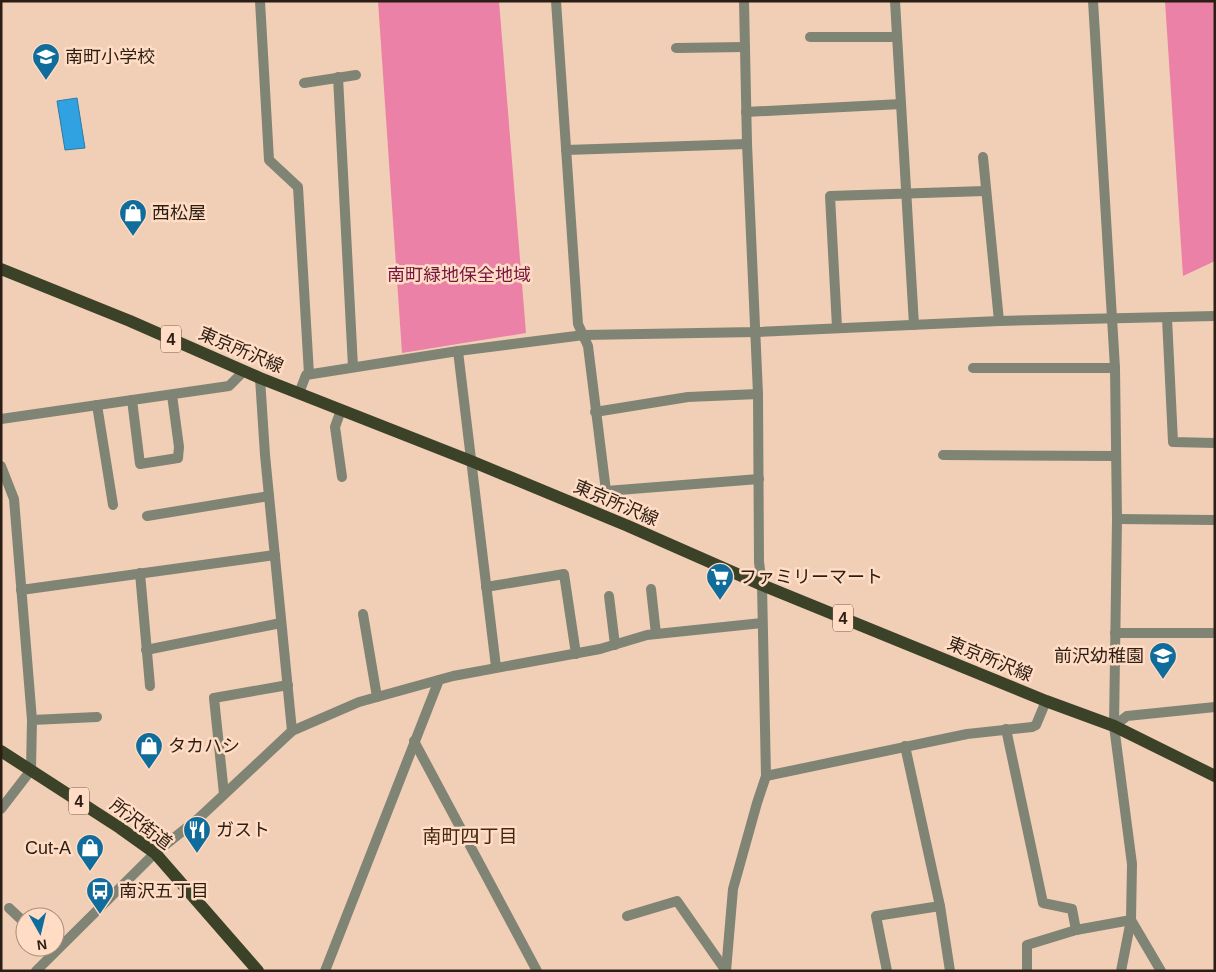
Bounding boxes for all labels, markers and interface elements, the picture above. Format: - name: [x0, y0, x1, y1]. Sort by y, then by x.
- school or university icon: 南町小学校: [31, 42, 61, 81]
- place label: 南町小学校: [65, 47, 155, 67]
- shop icon: 西松屋: [118, 198, 148, 237]
- place label: 西松屋: [152, 203, 206, 223]
- park label: 南町緑地保全地域: [387, 265, 531, 285]
- street label: 東京所沢線: [196, 323, 286, 377]
- road number: 4: [161, 326, 181, 352]
- street label: 東京所沢線: [571, 476, 661, 530]
- supermarket icon: ファミリーマート: [705, 562, 735, 601]
- place label: ファミリーマート: [739, 567, 883, 587]
- road number: 4: [833, 604, 853, 632]
- street label: 東京所沢線: [945, 633, 1035, 685]
- school or university icon: 前沢幼稚園: [1148, 641, 1178, 680]
- place label: 前沢幼稚園: [1054, 646, 1144, 666]
- shop icon: タカハシ: [134, 731, 164, 770]
- place label: タカハシ: [168, 736, 240, 756]
- road number: 4: [69, 788, 89, 814]
- street label: 所沢街道: [106, 794, 176, 854]
- restaurant icon: ガスト: [182, 815, 212, 854]
- place label: ガスト: [216, 820, 270, 840]
- district label: 南町四丁目: [422, 826, 518, 847]
- shop icon: Cut-A: [75, 833, 105, 872]
- place label: Cut-A: [25, 838, 71, 858]
- bus stop icon: 南沢五丁目: [85, 876, 115, 915]
- place label: 南沢五丁目: [119, 881, 209, 901]
- north arrow: [15, 907, 65, 957]
- text: N: [36, 936, 48, 954]

